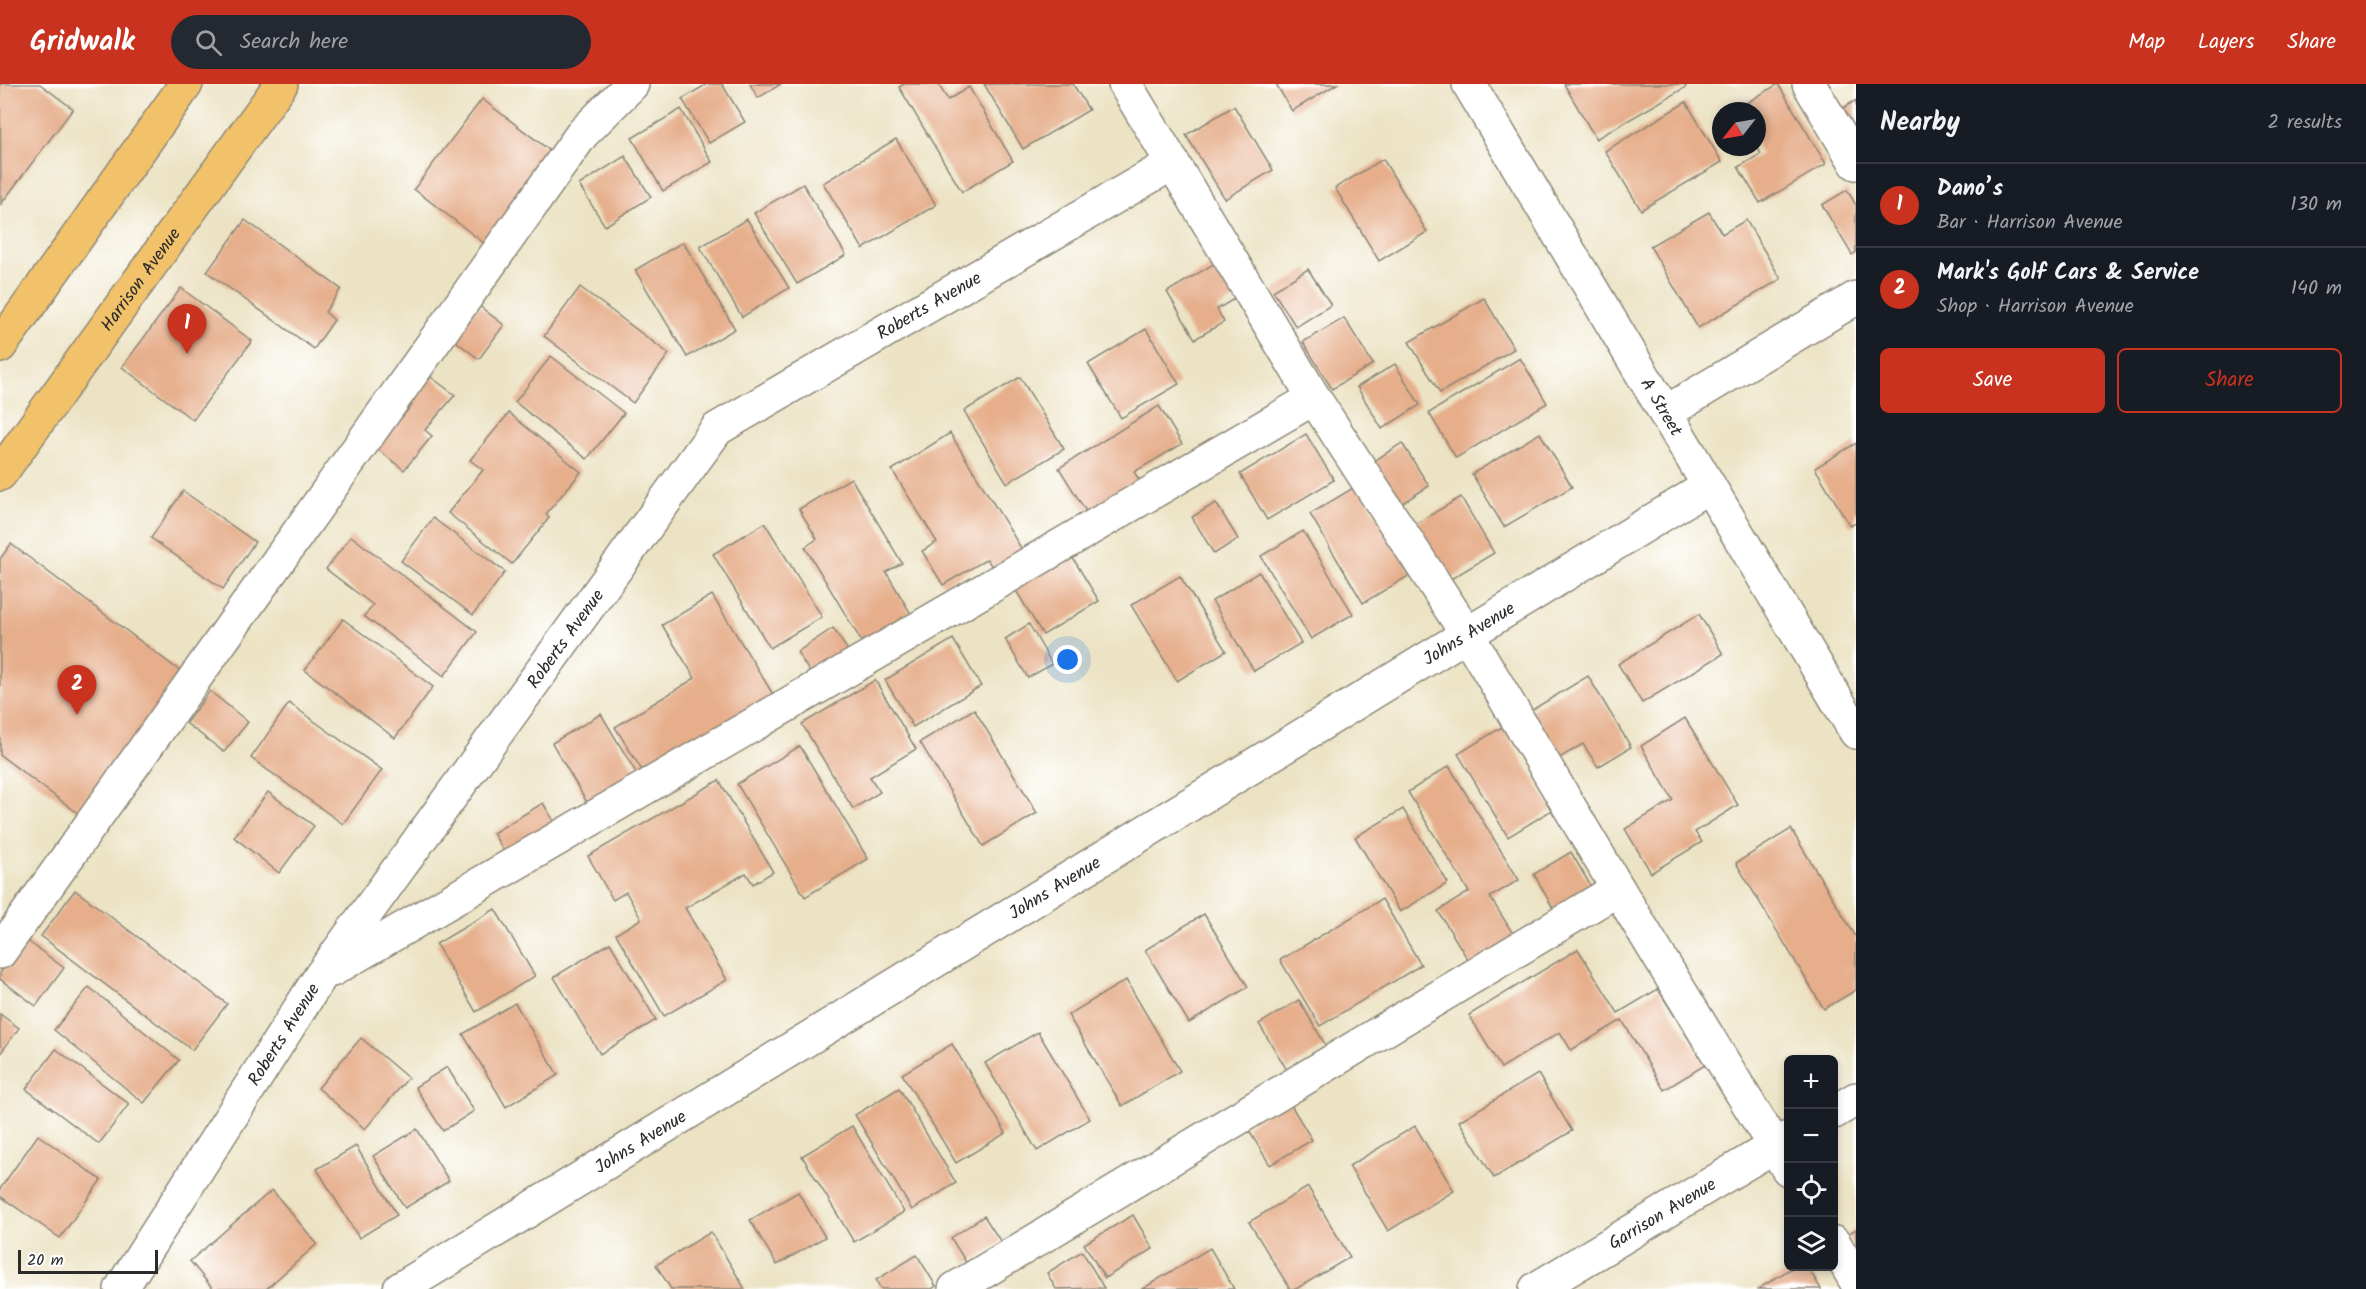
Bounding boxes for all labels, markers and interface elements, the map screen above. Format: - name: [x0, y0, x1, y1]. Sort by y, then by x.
- search box: [171, 15, 591, 69]
- text: Gridwalk: [30, 20, 135, 65]
- text: Search here: [240, 25, 348, 60]
- icon: search: [192, 26, 225, 59]
- text: Map: [2128, 26, 2165, 59]
- text: Layers: [2198, 26, 2254, 59]
- text: Share: [2287, 26, 2336, 59]
- north arrow: [1712, 102, 1766, 156]
- text: Nearby: [1880, 102, 1960, 144]
- text: 2 results: [2267, 107, 2342, 139]
- text: Dano’s: [1937, 172, 2003, 207]
- text: 1: [1896, 189, 1903, 221]
- text: 130 m: [2290, 189, 2342, 221]
- text: Bar · Harrison Avenue: [1937, 207, 2122, 239]
- street label: Harrison Avenue: [94, 222, 189, 338]
- text: Mark's Golf Cars & Service: [1937, 256, 2199, 291]
- street label: Roberts Avenue: [872, 265, 987, 349]
- text: 2: [1894, 273, 1905, 305]
- text: 140 m: [2291, 273, 2342, 305]
- text: Shop · Harrison Avenue: [1937, 291, 2134, 323]
- pin: 1: [168, 304, 207, 354]
- button: Save: [1880, 348, 2105, 413]
- button: Share: [2117, 348, 2342, 413]
- street label: A Street: [1632, 373, 1690, 443]
- street label: Roberts Avenue: [520, 583, 613, 695]
- street label: Johns Avenue: [1418, 595, 1522, 674]
- your location: [1053, 645, 1082, 674]
- pin: 2: [58, 666, 97, 715]
- street label: Johns Avenue: [1004, 849, 1107, 928]
- street label: Roberts Avenue: [241, 978, 328, 1092]
- map controls: [1784, 1055, 1838, 1271]
- button: +: [1784, 1055, 1838, 1109]
- street label: Johns Avenue: [589, 1103, 693, 1182]
- button: −: [1784, 1109, 1838, 1163]
- button: locate: [1784, 1163, 1838, 1217]
- street label: Garrison Avenue: [1603, 1171, 1722, 1258]
- button: layers: [1784, 1217, 1838, 1271]
- scale bar: [18, 1247, 158, 1274]
- text: 20 m: [27, 1248, 63, 1273]

